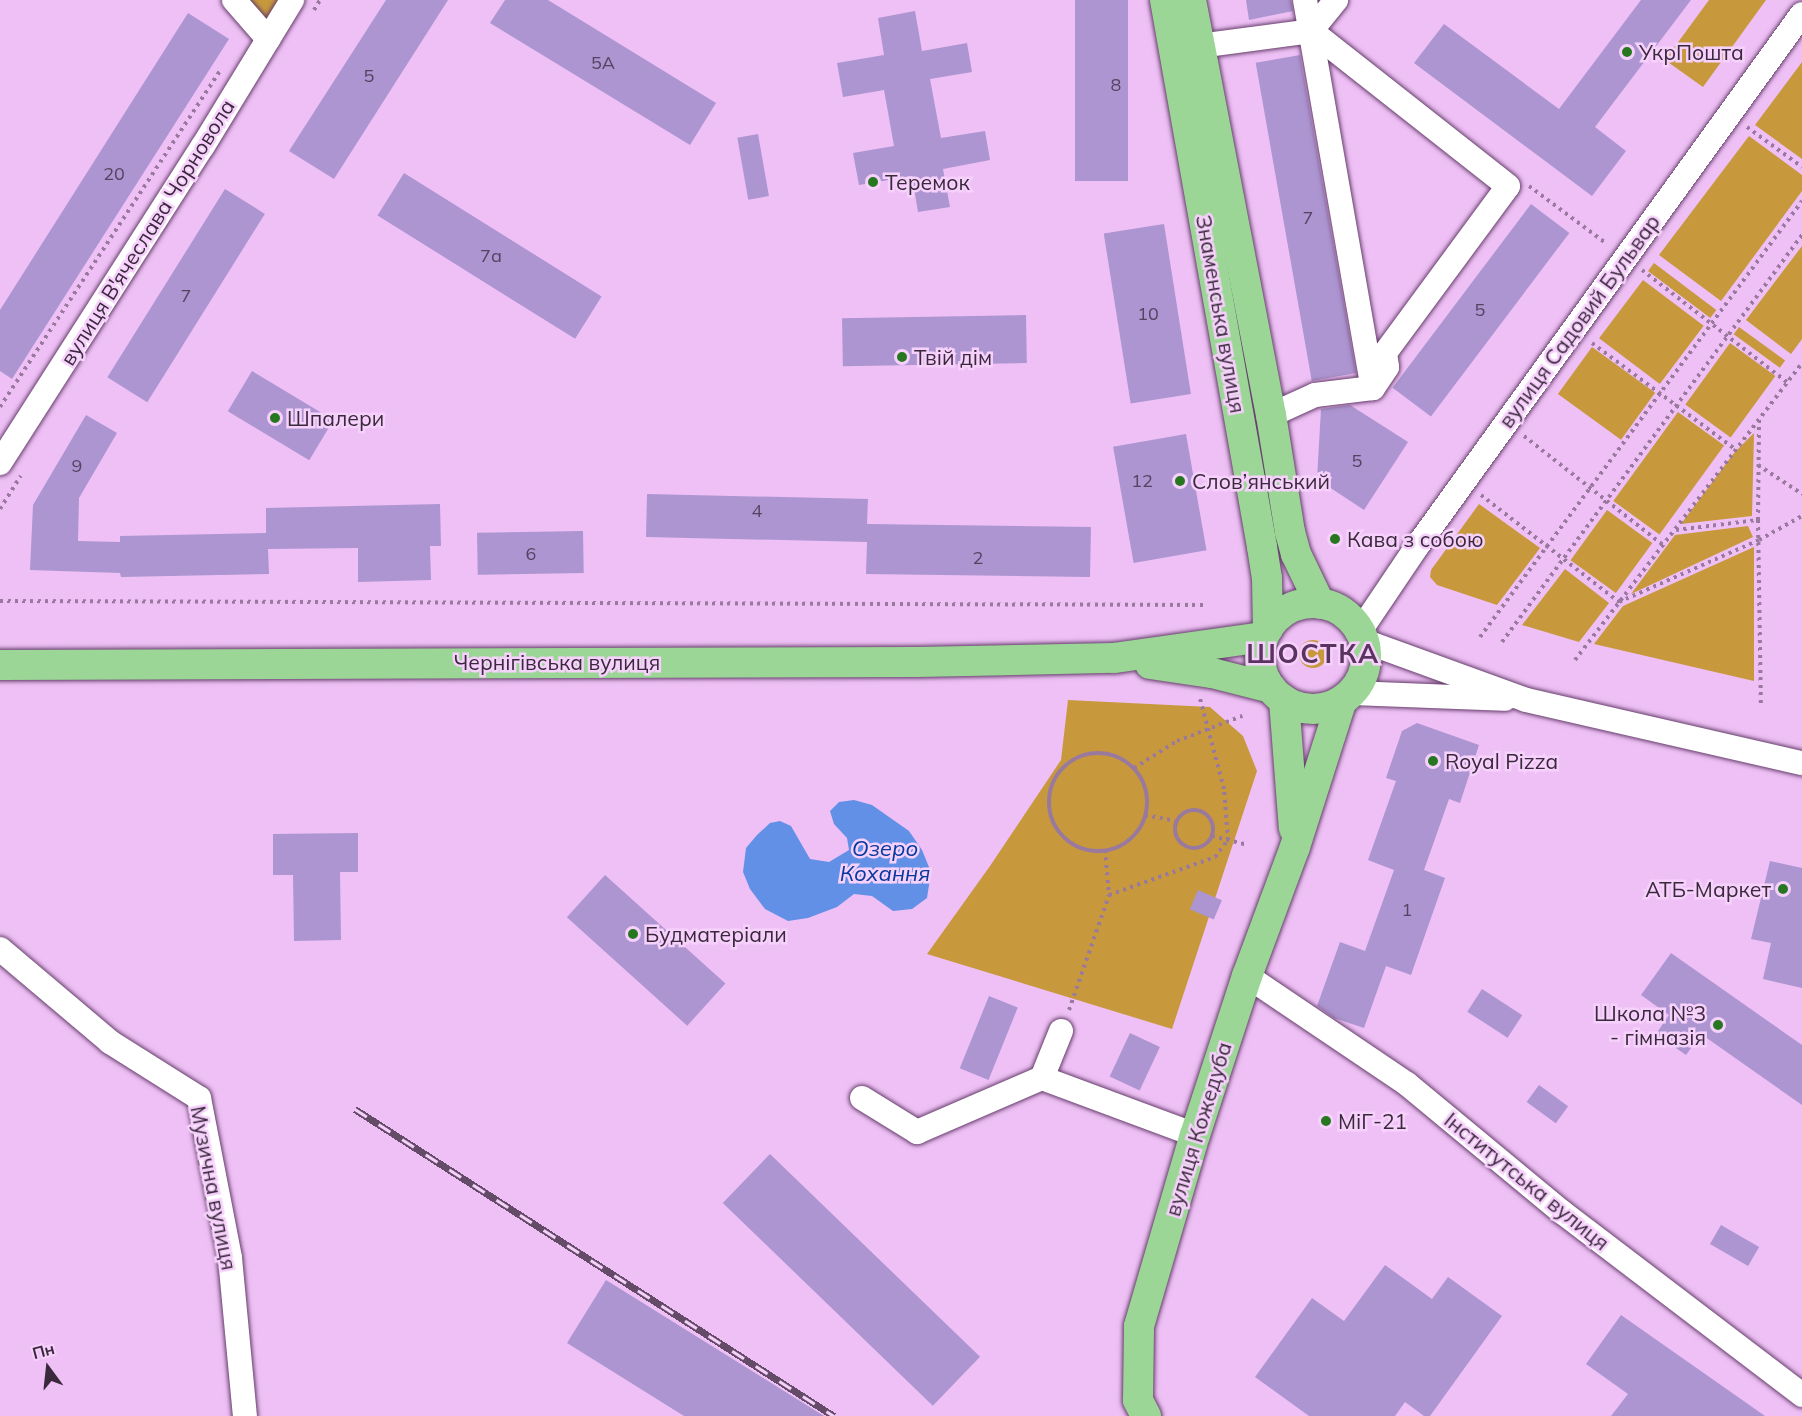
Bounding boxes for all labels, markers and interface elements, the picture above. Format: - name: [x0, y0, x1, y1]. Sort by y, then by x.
- place label: УкрПошта: [1639, 39, 1744, 65]
- marker: УкрПошта: [1620, 45, 1634, 59]
- house number: 5А: [591, 52, 615, 74]
- house number: 5: [364, 65, 374, 87]
- house number: 8: [1111, 74, 1121, 96]
- street label: вулиця В'ячеслава Чорновола: [55, 94, 239, 370]
- house number: 20: [103, 163, 125, 185]
- place label: Теремок: [885, 169, 970, 195]
- marker: Теремок: [866, 175, 880, 189]
- house number: 7: [1303, 207, 1313, 229]
- street label: вулиця Садовий Бульвар: [1493, 209, 1665, 433]
- street label: Знаменська вулиця: [1191, 213, 1251, 415]
- house number: 7а: [480, 245, 502, 267]
- house number: 7: [181, 285, 191, 307]
- house number: 5: [1475, 299, 1485, 321]
- house number: 10: [1137, 303, 1159, 325]
- place label: Твій дім: [914, 344, 992, 370]
- marker: Твій дім: [895, 350, 909, 364]
- place label: Шпалери: [287, 405, 384, 431]
- marker: Шпалери: [268, 411, 282, 425]
- house number: 5: [1352, 450, 1362, 472]
- house number: 9: [72, 455, 82, 477]
- place label: Слов’янський: [1192, 468, 1330, 494]
- house number: 12: [1131, 470, 1153, 492]
- marker: Слов’янський: [1173, 474, 1187, 488]
- house number: 4: [752, 500, 762, 522]
- place label: Кава з собою: [1347, 526, 1484, 552]
- marker: Кава з собою: [1328, 532, 1342, 546]
- house number: 6: [526, 543, 536, 565]
- house number: 2: [973, 547, 983, 569]
- district label: ШОСТКА: [1246, 638, 1380, 670]
- street label: Чернігівська вулиця: [454, 649, 660, 675]
- place label: Royal Pizza: [1445, 748, 1558, 774]
- marker: Royal Pizza: [1426, 754, 1440, 768]
- water label: Озеро Кохання: [840, 835, 930, 886]
- place label: АТБ-Маркет: [1645, 876, 1771, 902]
- marker: АТБ-Маркет: [1776, 882, 1790, 896]
- house number: 1: [1402, 899, 1412, 921]
- place label: Будматеріали: [645, 921, 787, 947]
- marker: Будматеріали: [626, 927, 640, 941]
- place label: Школа №3 - гімназія: [1594, 1000, 1706, 1050]
- marker: Школа №3 - гімназія: [1711, 1018, 1725, 1032]
- street label: вулиця Кожедуба: [1160, 1039, 1236, 1219]
- street label: Музична вулиця: [186, 1104, 242, 1272]
- street label: Інститутська вулиця: [1440, 1107, 1614, 1255]
- place label: МіГ-21: [1338, 1108, 1407, 1134]
- marker: МіГ-21: [1319, 1114, 1333, 1128]
- north arrow: [18, 1338, 78, 1398]
- text: Пн: [30, 1338, 57, 1363]

